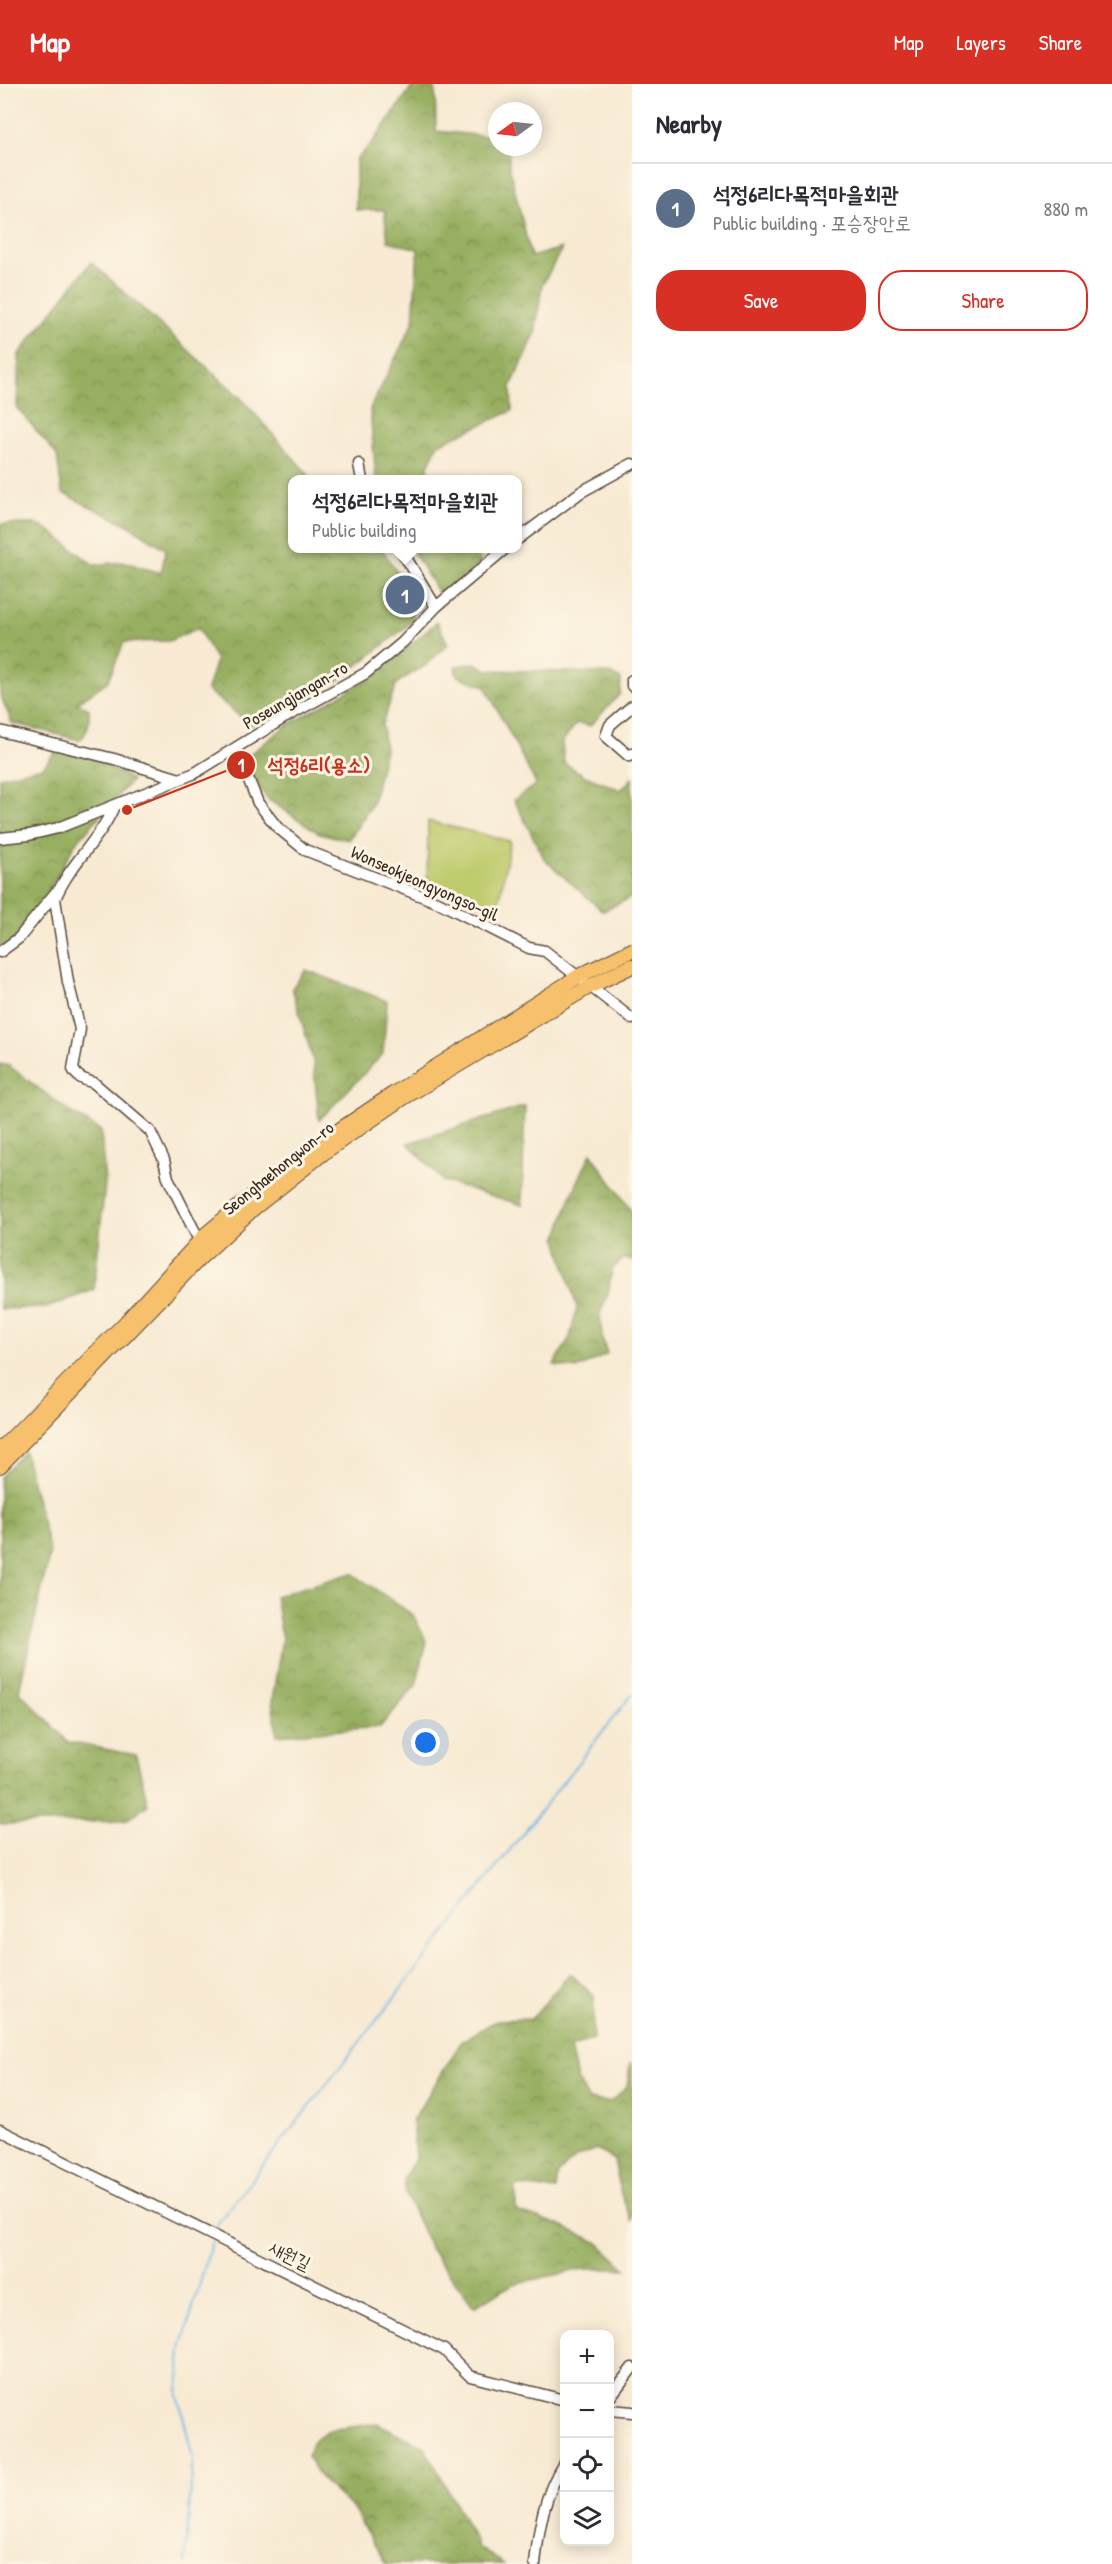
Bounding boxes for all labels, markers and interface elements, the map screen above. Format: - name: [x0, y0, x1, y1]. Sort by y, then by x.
- text: Map: [30, 23, 70, 61]
- text: Map: [894, 28, 923, 57]
- text: Layers: [956, 28, 1006, 57]
- text: Share: [1039, 28, 1082, 57]
- north arrow: [488, 102, 542, 156]
- text: Nearby: [656, 106, 722, 141]
- text: 석정6리다목적마을회관: [713, 179, 899, 209]
- text: 1: [672, 195, 679, 222]
- text: 880 m: [1044, 195, 1088, 222]
- text: Public building · 포승장안로: [713, 209, 911, 236]
- button: Save: [656, 270, 866, 331]
- button: Share: [878, 270, 1088, 331]
- popup: [288, 475, 522, 553]
- text: 석정6리다목적마을회관: [312, 486, 498, 516]
- text: Public building: [312, 516, 416, 543]
- pin: 1: [386, 572, 424, 618]
- street label: Poseungjangan-ro: [238, 655, 352, 735]
- callout: 석정6리(용소): [226, 746, 382, 784]
- text: 석정6리(용소): [267, 751, 370, 778]
- text: 1: [238, 753, 245, 778]
- street label: Wonseokjeongyongso-gil: [347, 839, 503, 927]
- street label: Seonghaehongwon-ro: [217, 1115, 339, 1221]
- your location: [411, 1728, 440, 1757]
- street label: 새원길: [265, 2234, 315, 2276]
- map controls: [560, 2330, 614, 2546]
- button: +: [560, 2330, 614, 2384]
- button: −: [560, 2384, 614, 2438]
- button: locate: [560, 2438, 614, 2492]
- button: layers: [560, 2492, 614, 2546]

